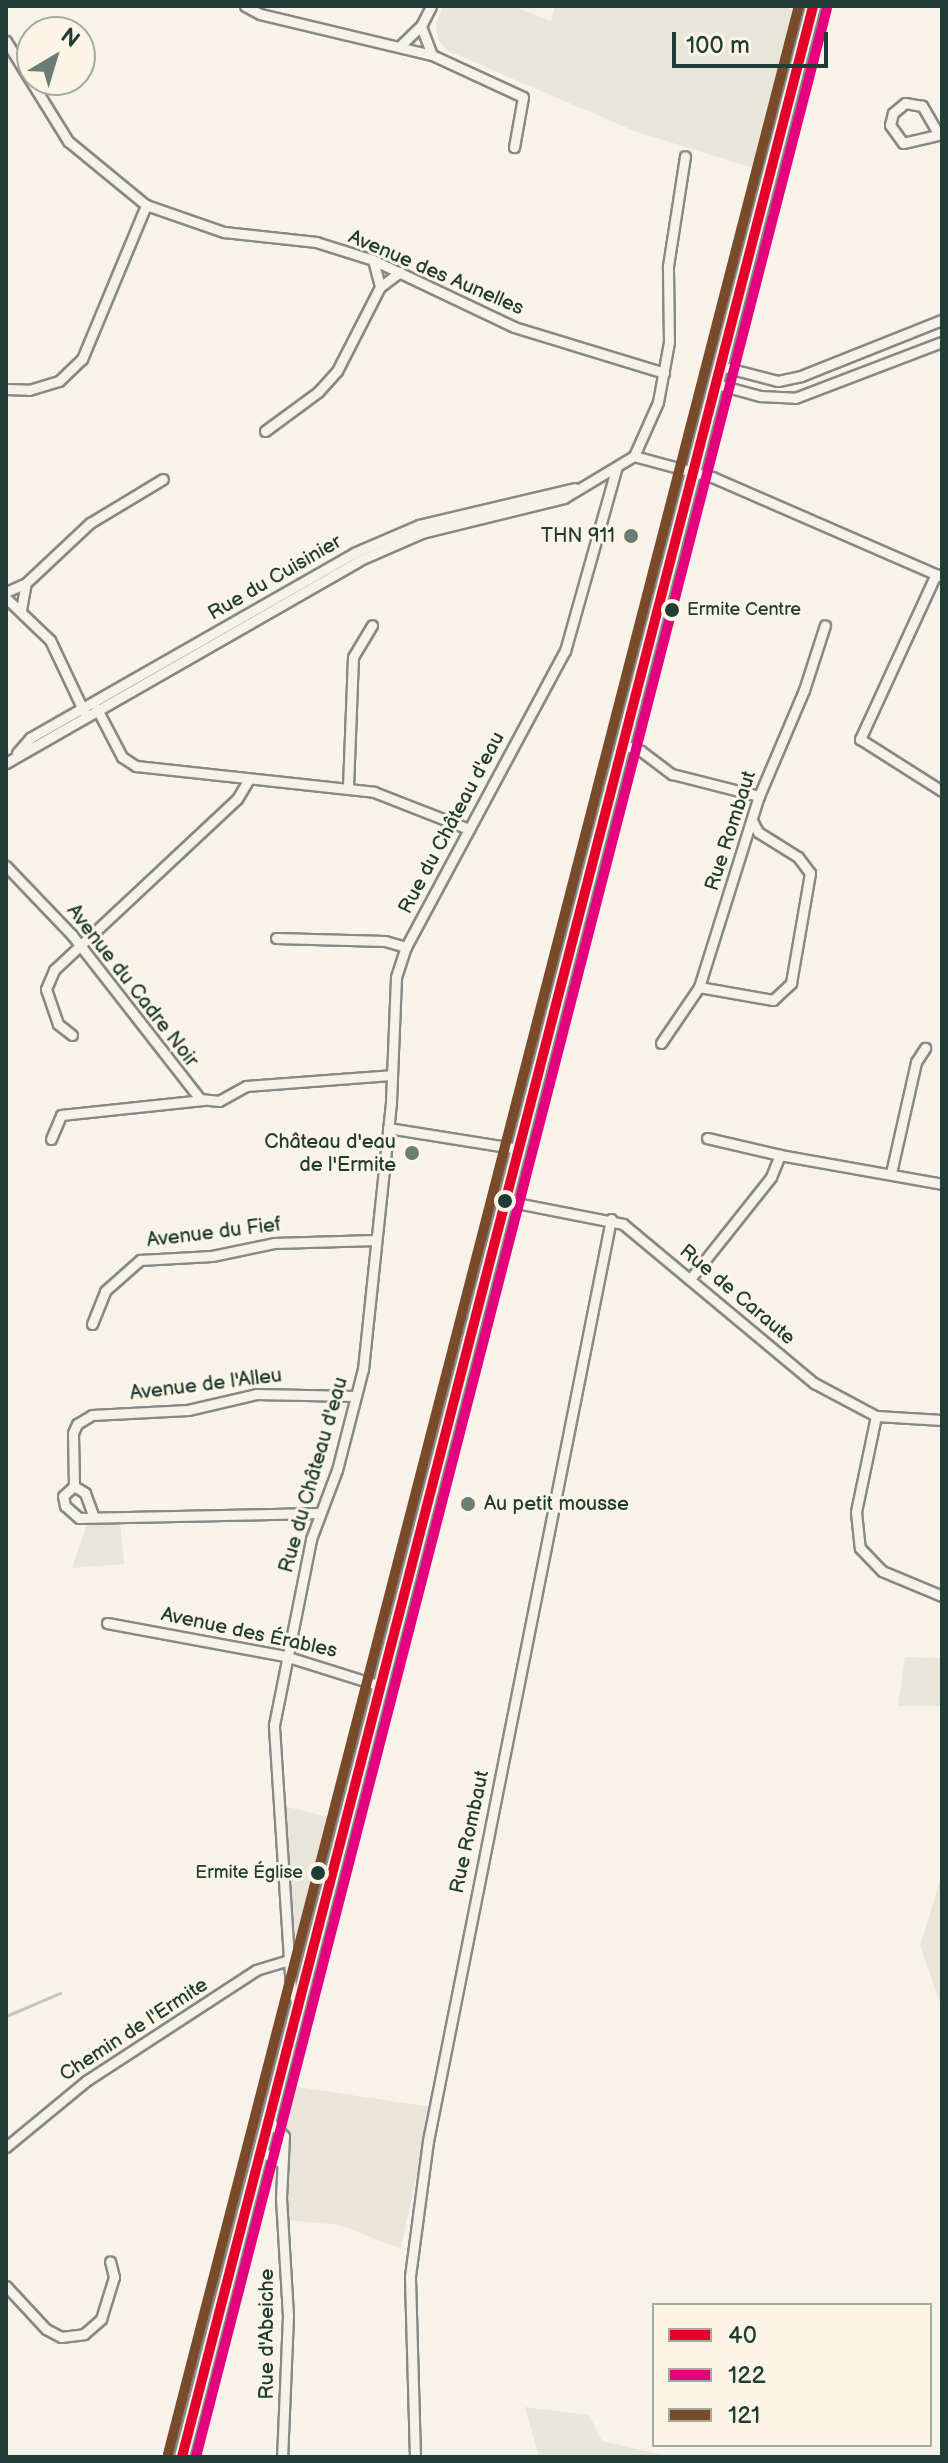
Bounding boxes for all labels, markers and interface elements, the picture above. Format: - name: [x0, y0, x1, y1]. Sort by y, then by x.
- north arrow: [16, 16, 96, 96]
- scale bar: [676, 16, 832, 66]
- text: N: [55, 23, 85, 54]
- text: 100 m: [686, 31, 750, 60]
- street label: Avenue des Aunelles: [345, 225, 527, 321]
- place label: THN 911: [541, 524, 615, 548]
- marker: THN 911: [622, 527, 640, 545]
- street label: Rue du Cuisinier: [204, 530, 346, 626]
- place label: Ermite Centre: [687, 599, 801, 621]
- marker: Ermite Centre: [664, 602, 680, 618]
- street label: Rue du Château d'eau: [394, 728, 510, 918]
- street label: Rue Rombaut: [700, 768, 762, 894]
- street label: Avenue du Cadre Noir: [61, 900, 203, 1072]
- place label: Château d'eau de l'Ermite: [264, 1130, 396, 1177]
- marker: Château d'eau de l'Ermite: [403, 1144, 421, 1162]
- unlabelled marker: [497, 1193, 513, 1209]
- street label: Avenue du Fief: [145, 1213, 283, 1253]
- street label: Rue de Caraute: [674, 1240, 800, 1350]
- street label: Avenue de l'Alleu: [129, 1364, 283, 1406]
- street label: Rue du Château d'eau: [275, 1374, 353, 1576]
- place label: Au petit mousse: [484, 1492, 629, 1516]
- marker: Au petit mousse: [459, 1495, 477, 1513]
- street label: Avenue des Érables: [159, 1603, 339, 1663]
- street label: Rue Rombaut: [445, 1768, 495, 1896]
- place label: Ermite Église: [195, 1862, 303, 1884]
- marker: Ermite Église: [310, 1865, 326, 1881]
- street label: Chemin de l'Ermite: [55, 1973, 213, 2087]
- street label: Rue d'Abeiche: [255, 2269, 279, 2399]
- legend: [652, 2303, 932, 2447]
- text: 40: [728, 2321, 757, 2350]
- text: 122: [728, 2361, 766, 2390]
- text: 121: [728, 2401, 760, 2430]

